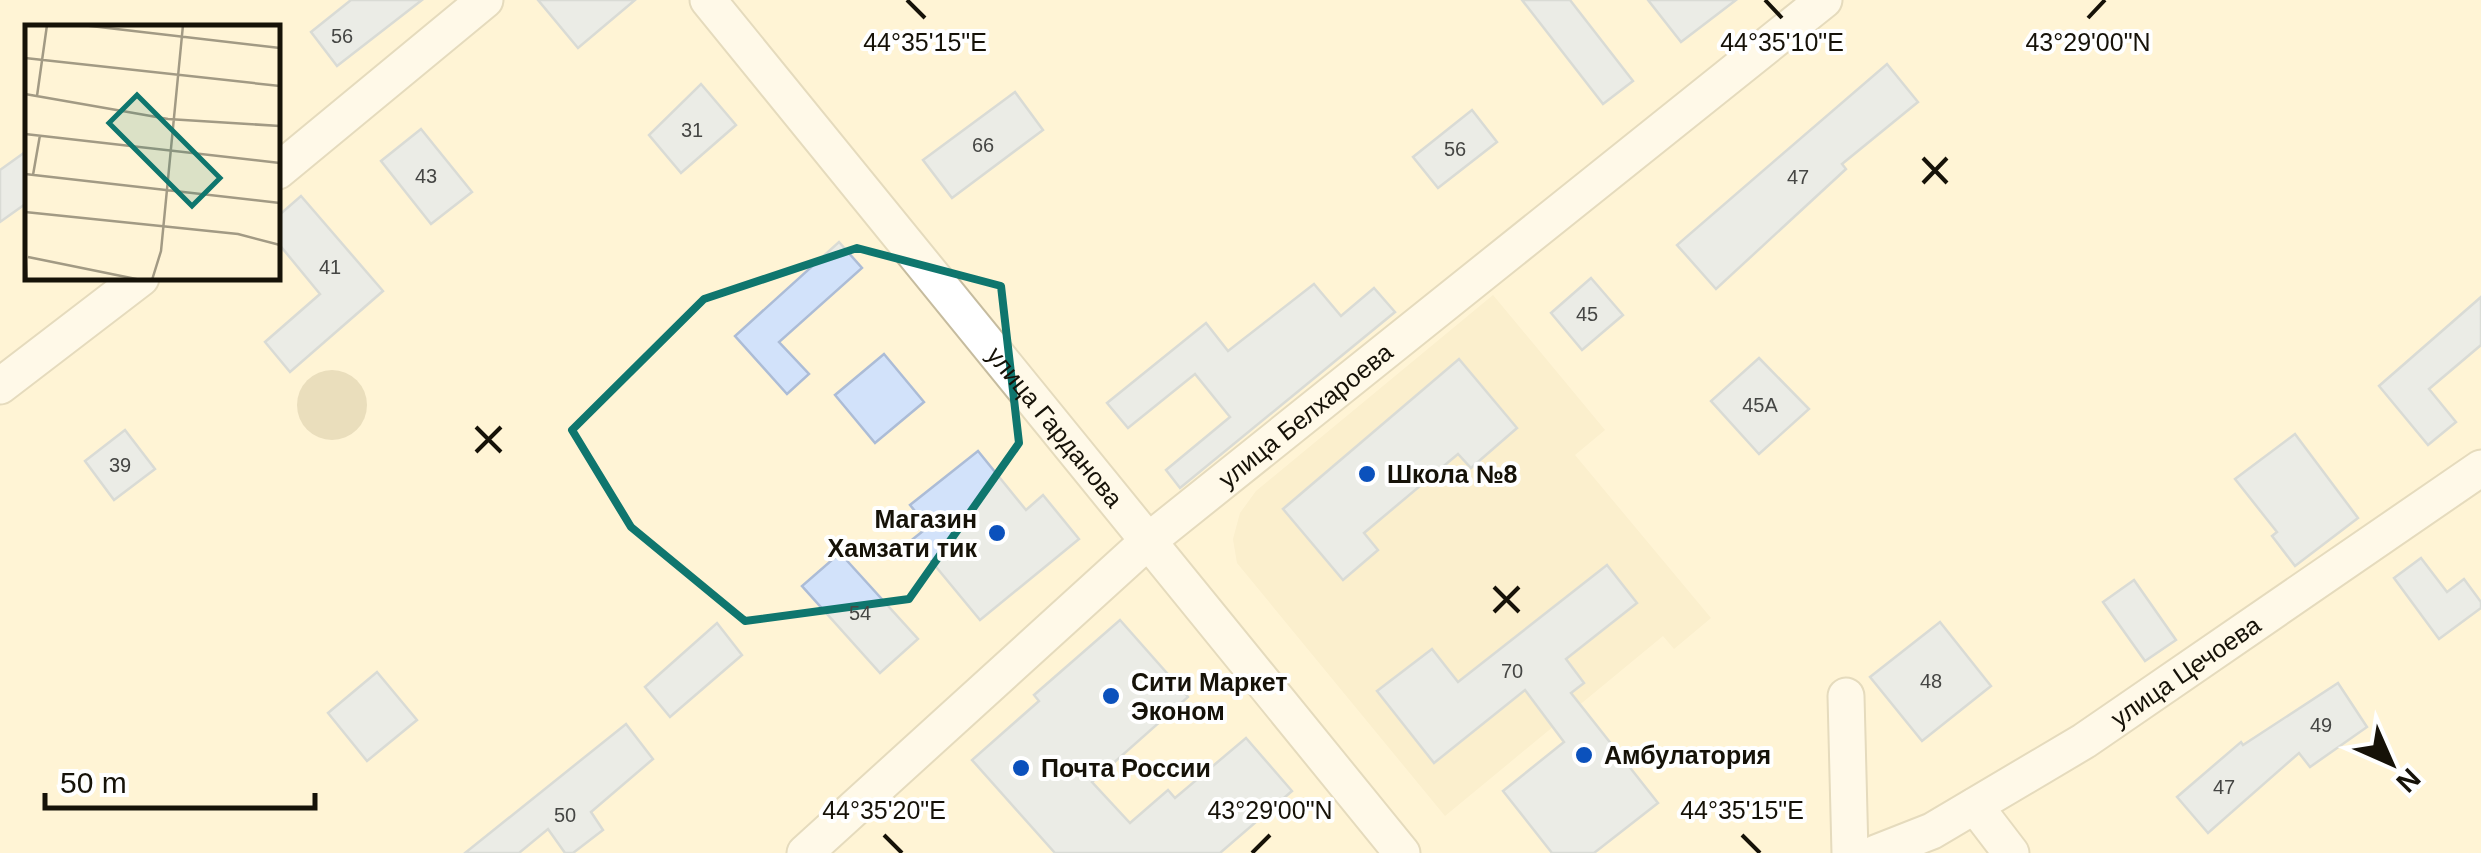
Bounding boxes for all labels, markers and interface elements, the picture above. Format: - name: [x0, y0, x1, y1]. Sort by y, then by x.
- inset map: [25, 25, 280, 280]
- house number: 56: [331, 25, 353, 47]
- text: 44°35'15"E: [863, 28, 987, 56]
- text: 44°35'10"E: [1720, 28, 1844, 56]
- text: 43°29'00"N: [2025, 28, 2151, 56]
- house number: 31: [681, 119, 703, 141]
- house number: 66: [972, 134, 994, 156]
- house number: 56: [1444, 138, 1466, 160]
- house number: 43: [415, 165, 437, 187]
- house number: 47: [1787, 166, 1809, 188]
- house number: 41: [319, 256, 341, 278]
- house number: 45: [1576, 303, 1598, 325]
- street label: улица Белхароева: [1213, 337, 1398, 493]
- street label: улица Гарданова: [982, 341, 1129, 512]
- house number: 45А: [1742, 394, 1778, 416]
- house number: 39: [109, 454, 131, 476]
- place label: Школа №8: [1387, 460, 1518, 488]
- marker: Школа №8: [1356, 463, 1378, 485]
- place label: Магазин Хамзати тик: [828, 505, 977, 562]
- marker: Магазин Хамзати тик: [986, 522, 1008, 544]
- house number: 54: [849, 602, 871, 624]
- street label: улица Цечоева: [2105, 610, 2266, 732]
- house number: 70: [1501, 660, 1523, 682]
- place label: Сити Маркет Эконом: [1131, 668, 1288, 725]
- house number: 48: [1920, 670, 1942, 692]
- marker: Сити Маркет Эконом: [1100, 685, 1122, 707]
- north arrow: [2341, 713, 2441, 813]
- house number: 49: [2310, 714, 2332, 736]
- place label: Амбулатория: [1604, 741, 1771, 769]
- marker: Амбулатория: [1573, 744, 1595, 766]
- scale bar: [45, 748, 315, 810]
- place label: Почта России: [1041, 754, 1211, 782]
- marker: Почта России: [1010, 757, 1032, 779]
- text: N: [2390, 762, 2426, 798]
- text: 50 m: [60, 766, 127, 799]
- house number: 47: [2213, 776, 2235, 798]
- text: 44°35'20"E: [822, 796, 946, 824]
- text: 43°29'00"N: [1207, 796, 1333, 824]
- text: 44°35'15"E: [1680, 796, 1804, 824]
- house number: 50: [554, 804, 576, 826]

